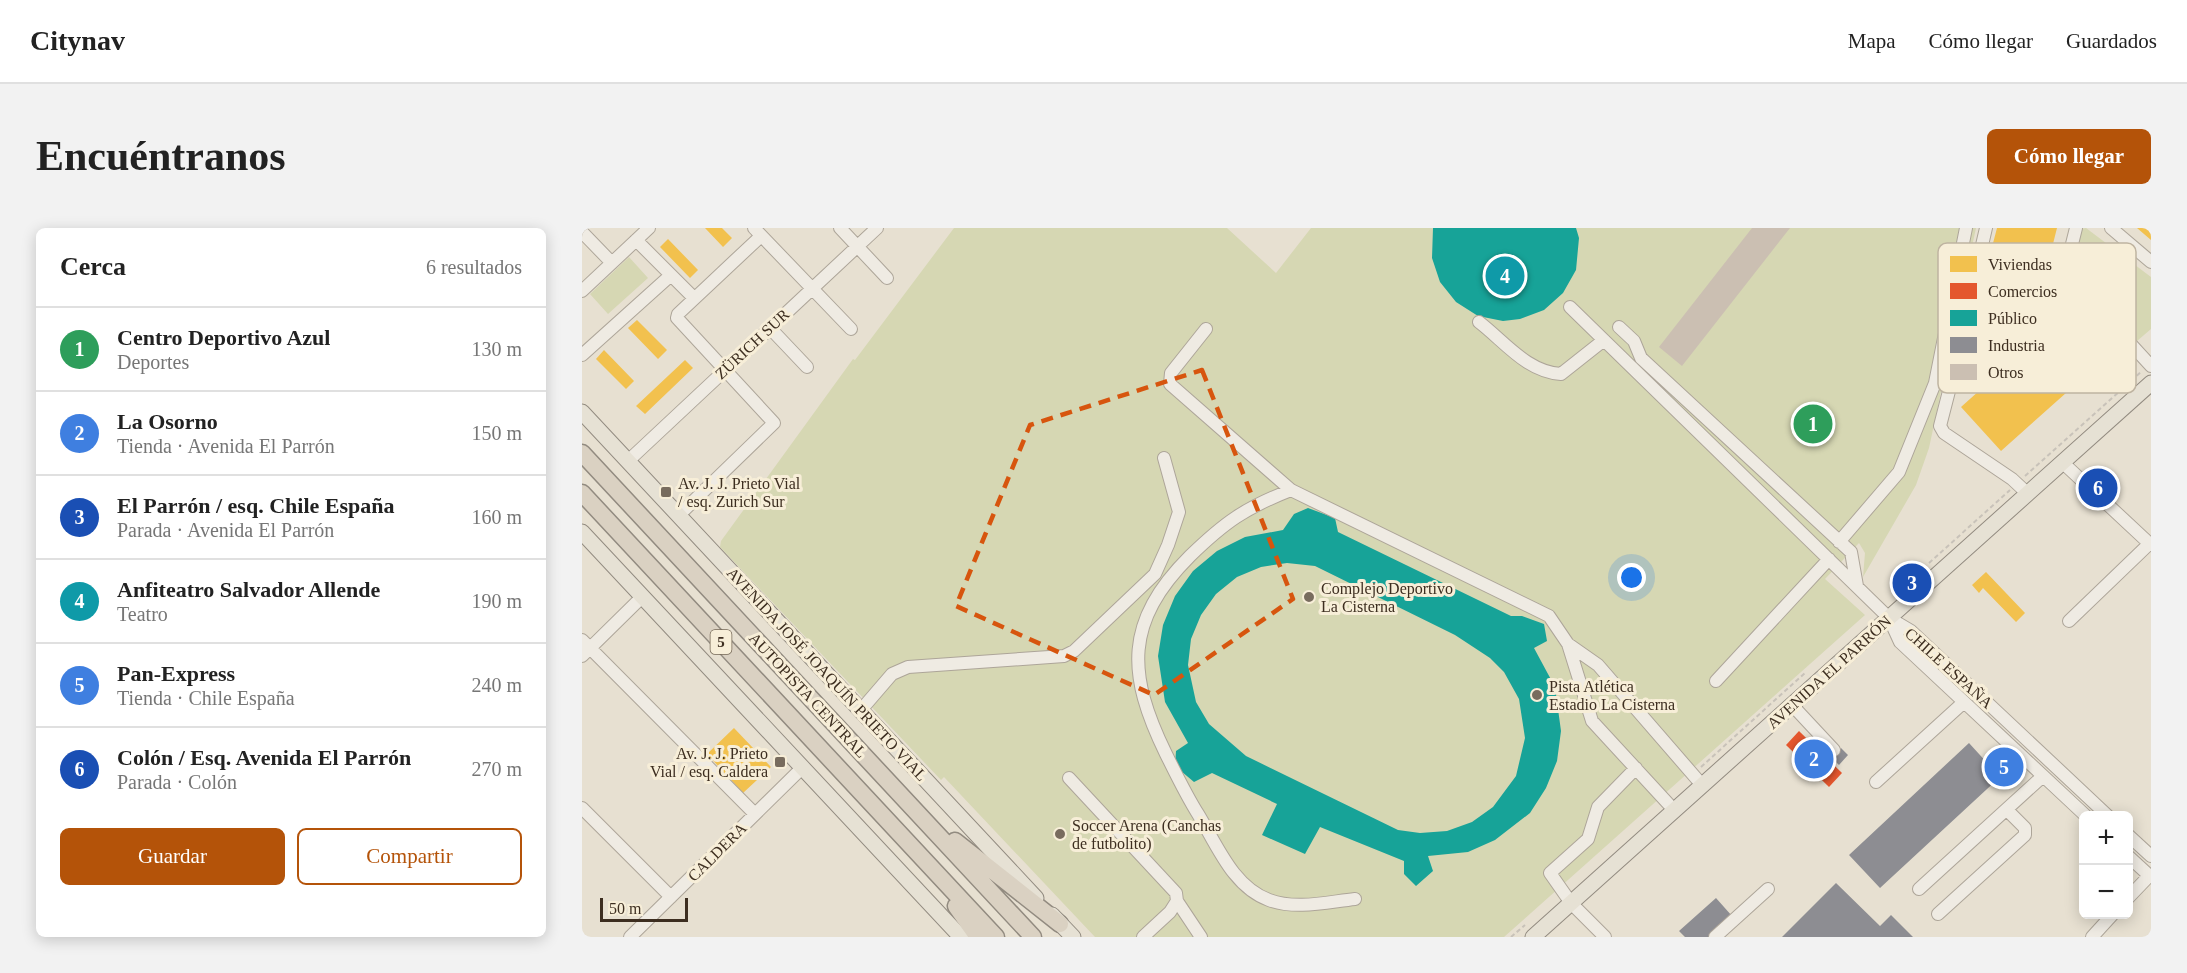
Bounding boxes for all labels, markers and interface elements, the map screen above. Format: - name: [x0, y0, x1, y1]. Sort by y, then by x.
- text: Citynav: [30, 25, 125, 56]
- text: Mapa: [1848, 29, 1896, 53]
- text: Cómo llegar: [1929, 29, 2033, 53]
- text: Guardados: [2066, 29, 2157, 53]
- button: Cómo llegar: [1987, 129, 2151, 184]
- text: Encuéntranos: [36, 133, 286, 179]
- legend: [1938, 243, 2136, 393]
- text: Cerca: [60, 252, 126, 281]
- pin: 4: [1486, 254, 1524, 298]
- text: 6 resultados: [426, 256, 522, 278]
- text: Viviendas: [1988, 256, 2052, 273]
- text: Comercios: [1988, 283, 2057, 300]
- street label: ZÜRICH SUR: [712, 305, 793, 383]
- text: Público: [1988, 310, 2037, 327]
- text: Centro Deportivo Azul: [117, 325, 330, 350]
- text: Industria: [1988, 337, 2045, 354]
- text: 1: [75, 338, 85, 360]
- text: 130 m: [471, 338, 522, 360]
- text: Deportes: [117, 351, 189, 373]
- text: Otros: [1988, 364, 2024, 381]
- pin: 1: [1794, 402, 1832, 446]
- text: La Osorno: [117, 409, 218, 434]
- text: 2: [75, 422, 85, 444]
- text: 150 m: [471, 422, 522, 444]
- text: Tienda · Avenida El Parrón: [117, 435, 335, 457]
- pin: 6: [2078, 466, 2118, 510]
- place label: Av. J. J. Prieto Vial / esq. Zurich Sur: [678, 475, 801, 511]
- marker: Av. J. J. Prieto Vial / esq. Zurich Sur: [659, 485, 673, 499]
- text: El Parrón / esq. Chile España: [117, 493, 394, 518]
- text: 3: [75, 506, 85, 528]
- text: 160 m: [471, 506, 522, 528]
- text: Parada · Avenida El Parrón: [117, 519, 334, 541]
- pin: 3: [1892, 560, 1932, 606]
- street label: AVENIDA JOSÉ JOAQUÍN PRIETO VIAL: [723, 563, 931, 784]
- your location: [1617, 563, 1646, 592]
- text: Anfiteatro Salvador Allende: [117, 577, 380, 602]
- place label: Complejo Deportivo La Cisterna: [1321, 580, 1453, 615]
- text: 4: [75, 590, 85, 612]
- text: 190 m: [471, 590, 522, 612]
- marker: Complejo Deportivo La Cisterna: [1302, 590, 1316, 604]
- text: Teatro: [117, 603, 168, 625]
- street label: AVENIDA EL PARRÓN: [1763, 611, 1895, 732]
- street label: CHILE ESPAÑA: [1902, 624, 1997, 712]
- street label: AUTOPISTA CENTRAL: [746, 629, 870, 761]
- road number: 5: [710, 630, 732, 654]
- text: Pan-Express: [117, 661, 235, 686]
- text: 5: [75, 674, 85, 696]
- text: 240 m: [471, 674, 522, 696]
- place label: Pista Atlética Estadio La Cisterna: [1549, 678, 1675, 713]
- text: Tienda · Chile España: [117, 687, 295, 709]
- marker: Pista Atlética Estadio La Cisterna: [1530, 688, 1544, 702]
- pin: 2: [1794, 736, 1834, 782]
- pin: 5: [1984, 744, 2024, 790]
- text: Colón / Esq. Avenida El Parrón: [117, 745, 411, 770]
- place label: Av. J. J. Prieto Vial / esq. Caldera: [650, 745, 768, 781]
- marker: Av. J. J. Prieto Vial / esq. Caldera: [773, 755, 787, 769]
- text: 6: [75, 758, 85, 780]
- text: 270 m: [471, 758, 522, 780]
- text: Parada · Colón: [117, 771, 237, 793]
- map controls: [2079, 811, 2133, 919]
- button: +: [2079, 811, 2133, 865]
- place label: Soccer Arena (Canchas de futbolito): [1072, 817, 1221, 853]
- street label: CALDERA: [684, 819, 750, 885]
- marker: Soccer Arena (Canchas de futbolito): [1053, 827, 1067, 841]
- button: Guardar: [60, 828, 285, 885]
- button: Compartir: [297, 828, 522, 885]
- button: −: [2079, 865, 2133, 919]
- scale bar: [600, 895, 688, 922]
- text: 50 m: [609, 900, 641, 917]

